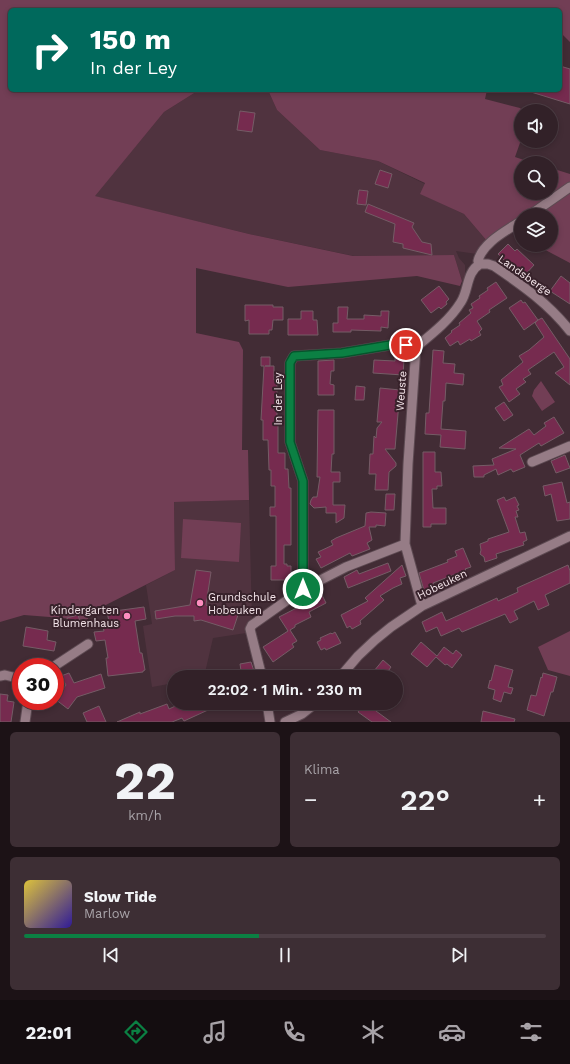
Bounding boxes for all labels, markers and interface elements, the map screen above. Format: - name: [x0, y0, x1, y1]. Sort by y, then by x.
- text: 150 m: [90, 23, 171, 56]
- icon: right: [24, 24, 76, 76]
- text: In der Ley: [90, 57, 177, 78]
- map controls: [514, 104, 558, 252]
- button: sound: [514, 104, 558, 148]
- button: search: [514, 156, 558, 200]
- button: layers: [514, 208, 558, 252]
- street label: Landsberge: [496, 252, 554, 299]
- pin: [389, 328, 423, 362]
- icon: arrive: [395, 334, 417, 356]
- street label: Weuste: [394, 371, 409, 411]
- street label: In der Ley: [272, 372, 285, 426]
- street label: Hobeuken: [415, 567, 469, 602]
- position arrow: [282, 568, 324, 610]
- place label: Grundschule Hobeuken: [208, 591, 276, 617]
- marker: Grundschule Hobeuken: [195, 598, 205, 608]
- place label: Kindergarten Blumenhaus: [51, 604, 119, 630]
- marker: Kindergarten Blumenhaus: [122, 611, 132, 621]
- speed limit sign: 30: [12, 658, 64, 710]
- text: 22:02 · 1 Min. · 230 m: [208, 681, 362, 699]
- text: 22: [114, 751, 176, 812]
- text: Klima: [304, 762, 340, 777]
- text: 22°: [400, 782, 450, 817]
- text: −: [304, 787, 317, 812]
- text: +: [533, 787, 546, 812]
- text: km/h: [128, 808, 162, 823]
- text: Slow Tide: [84, 888, 157, 906]
- text: Marlow: [84, 906, 130, 921]
- icon: previous: [100, 944, 122, 966]
- icon: pause: [274, 944, 296, 966]
- icon: next: [448, 944, 470, 966]
- icon: directions: [122, 1018, 150, 1046]
- icon: music: [201, 1018, 229, 1046]
- icon: phone: [280, 1018, 308, 1046]
- icon: climate: [359, 1018, 387, 1046]
- icon: car: [438, 1018, 466, 1046]
- icon: filters: [517, 1018, 545, 1046]
- text: 22:01: [25, 1022, 72, 1043]

